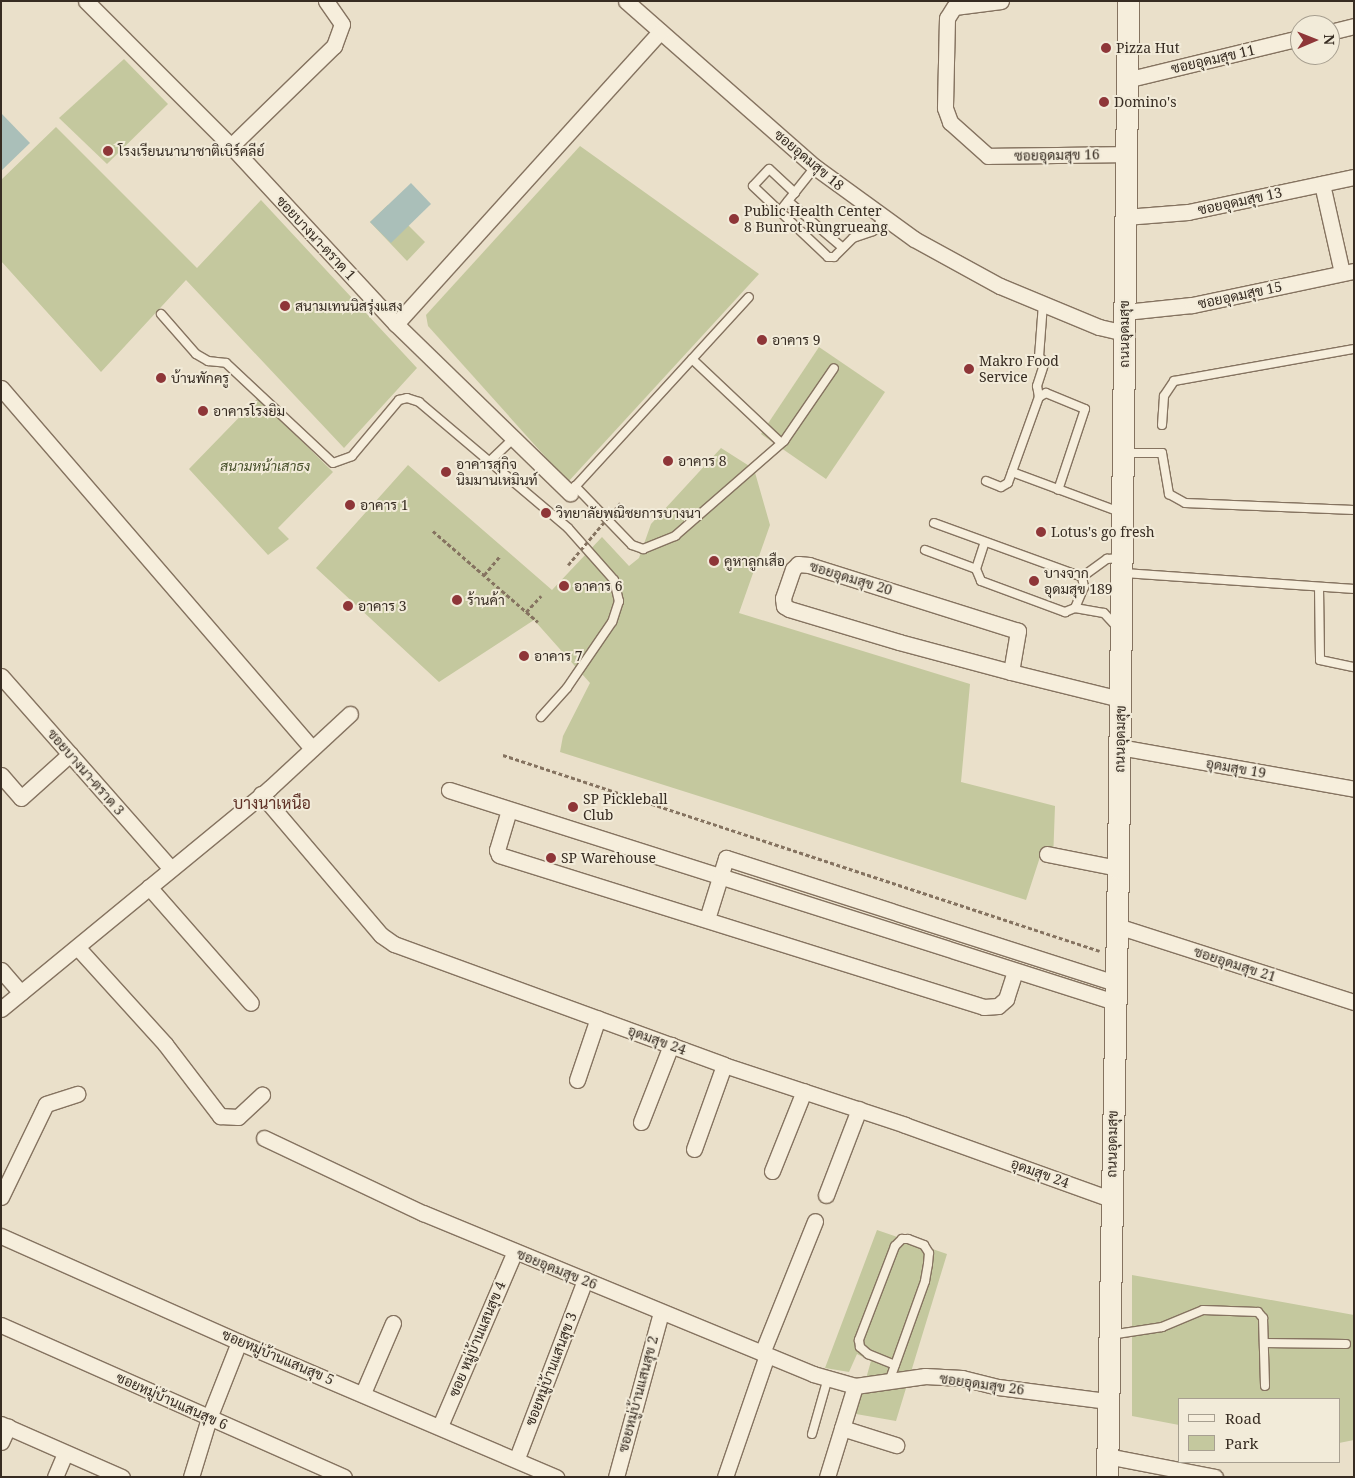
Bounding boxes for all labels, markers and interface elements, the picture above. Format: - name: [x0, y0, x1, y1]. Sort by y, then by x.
- north arrow: [1290, 15, 1340, 65]
- text: N: [1320, 34, 1339, 45]
- place label: Pizza Hut: [1116, 40, 1180, 56]
- street label: ซอยอุดมสุข 11: [1169, 41, 1257, 77]
- marker: Pizza Hut: [1100, 42, 1112, 54]
- place label: Domino's: [1114, 94, 1176, 110]
- marker: Domino's: [1098, 96, 1110, 108]
- street label: ซอยอุดมสุข 18: [771, 126, 847, 194]
- place label: โรงเรียนนานาชาติเบิร์คลีย์: [118, 143, 264, 159]
- marker: โรงเรียนนานาชาติเบิร์คลีย์: [102, 145, 114, 157]
- street label: ซอยอุดมสุข 16: [1014, 146, 1100, 164]
- street label: ซอยอุดมสุข 13: [1196, 184, 1284, 218]
- street label: ซอยบางนา-ตราด 1: [273, 192, 359, 284]
- place label: Public Health Center 8 Bunrot Rungrueang: [744, 203, 888, 236]
- marker: Public Health Center 8 Bunrot Rungrueang: [728, 213, 740, 225]
- street label: ซอยอุดมสุข 15: [1196, 278, 1284, 312]
- place label: สนามเทนนิสรุ่งแสง: [295, 298, 403, 314]
- marker: สนามเทนนิสรุ่งแสง: [279, 300, 291, 312]
- street label: ถนนอุดมสุข: [1116, 300, 1132, 368]
- place label: อาคาร 9: [772, 332, 820, 348]
- marker: อาคาร 9: [756, 334, 768, 346]
- place label: Makro Food Service: [979, 353, 1059, 386]
- marker: Makro Food Service: [963, 363, 975, 375]
- place label: บ้านพักครู: [171, 370, 229, 386]
- marker: บ้านพักครู: [155, 372, 167, 384]
- place label: อาคารโรงยิม: [213, 403, 285, 419]
- marker: อาคารโรงยิม: [197, 405, 209, 417]
- place label: อาคาร 8: [678, 453, 726, 469]
- marker: อาคาร 8: [662, 455, 674, 467]
- place label: อาคารสุกิจ นิมมานเหมินท์: [456, 456, 538, 488]
- park label: สนามหน้าเสาธง: [220, 458, 310, 474]
- marker: อาคารสุกิจ นิมมานเหมินท์: [440, 466, 452, 478]
- place label: อาคาร 1: [360, 497, 408, 513]
- marker: อาคาร 1: [344, 499, 356, 511]
- place label: วิทยาลัยพณิชยการบางนา: [556, 505, 701, 521]
- marker: วิทยาลัยพณิชยการบางนา: [540, 507, 552, 519]
- place label: Lotus's go fresh: [1051, 524, 1155, 540]
- marker: Lotus's go fresh: [1035, 526, 1047, 538]
- place label: คูหาลูกเสือ: [724, 553, 785, 569]
- marker: คูหาลูกเสือ: [708, 555, 720, 567]
- street label: ซอยอุดมสุข 20: [808, 557, 894, 599]
- place label: บางจาก อุดมสุข 189: [1044, 565, 1113, 598]
- marker: บางจาก อุดมสุข 189: [1028, 575, 1040, 587]
- place label: อาคาร 6: [574, 578, 622, 594]
- marker: อาคาร 6: [558, 580, 570, 592]
- place label: ร้านค้า: [467, 592, 505, 608]
- marker: ร้านค้า: [451, 594, 463, 606]
- place label: อาคาร 3: [358, 598, 406, 614]
- marker: อาคาร 3: [342, 600, 354, 612]
- place label: อาคาร 7: [534, 648, 582, 664]
- marker: อาคาร 7: [518, 650, 530, 662]
- street label: ถนนอุดมสุข: [1111, 705, 1129, 773]
- street label: ซอยบางนา-ตราด 3: [44, 725, 128, 819]
- street label: อุดมสุข 19: [1205, 754, 1267, 782]
- place label: SP Pickleball Club: [583, 791, 668, 824]
- district label: บางนาเหนือ: [233, 793, 311, 813]
- marker: SP Pickleball Club: [567, 801, 579, 813]
- place label: SP Warehouse: [561, 850, 656, 866]
- marker: SP Warehouse: [545, 852, 557, 864]
- street label: ซอยอุดมสุข 21: [1192, 943, 1278, 985]
- street label: อุดมสุข 24: [626, 1022, 688, 1058]
- street label: ถนนอุดมสุข: [1103, 1110, 1121, 1178]
- street label: อุดมสุข 24: [1009, 1155, 1071, 1191]
- street label: ซอยอุดมสุข 26: [514, 1245, 600, 1293]
- street label: ซอย หมู่บ้านแสนสุข 4: [445, 1279, 509, 1399]
- street label: ซอยหมู่บ้านแสนสุข 3: [522, 1310, 580, 1428]
- street label: ซอยหมู่บ้านแสนสุข 5: [219, 1326, 337, 1388]
- street label: ซอยหมู่บ้านแสนสุข 2: [614, 1334, 662, 1454]
- street label: ซอยหมู่บ้านแสนสุข 6: [114, 1369, 230, 1433]
- street label: ซอยอุดมสุข 26: [938, 1370, 1026, 1398]
- legend: [1178, 1398, 1340, 1463]
- text: Road: [1225, 1408, 1261, 1428]
- text: Park: [1225, 1433, 1258, 1453]

